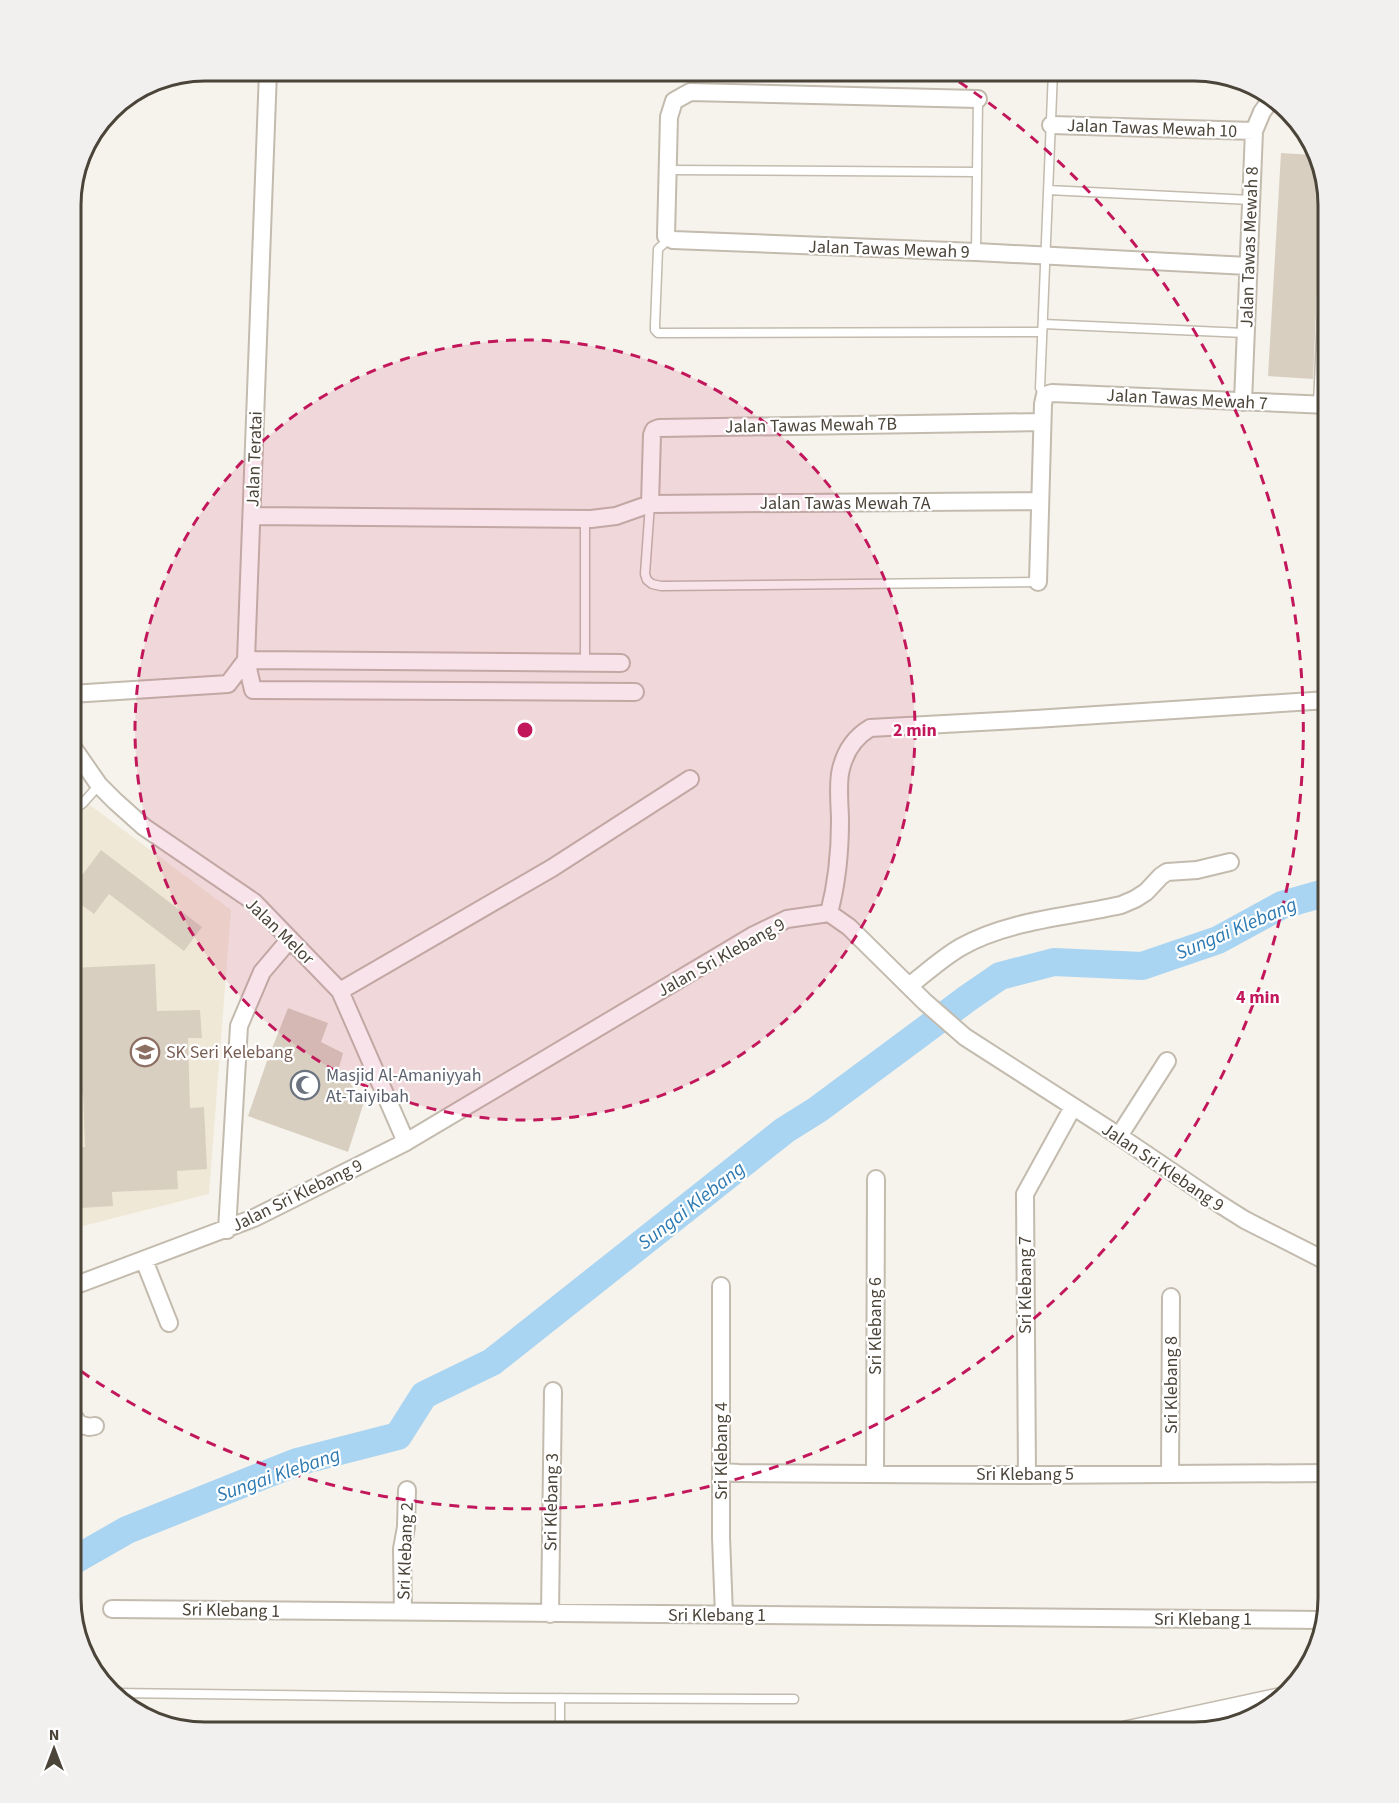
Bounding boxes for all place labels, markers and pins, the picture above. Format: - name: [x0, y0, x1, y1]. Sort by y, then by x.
- centre of rings: [515, 720, 535, 740]
- school or university icon: SK Seri Kelebang: [129, 1036, 161, 1068]
- place label: SK Seri Kelebang: [166, 1040, 293, 1065]
- place label: Masjid Al-Amaniyyah At-Taiyibah: [326, 1063, 481, 1109]
- mosque icon: Masjid Al-Amaniyyah At-Taiyibah: [289, 1069, 321, 1101]

